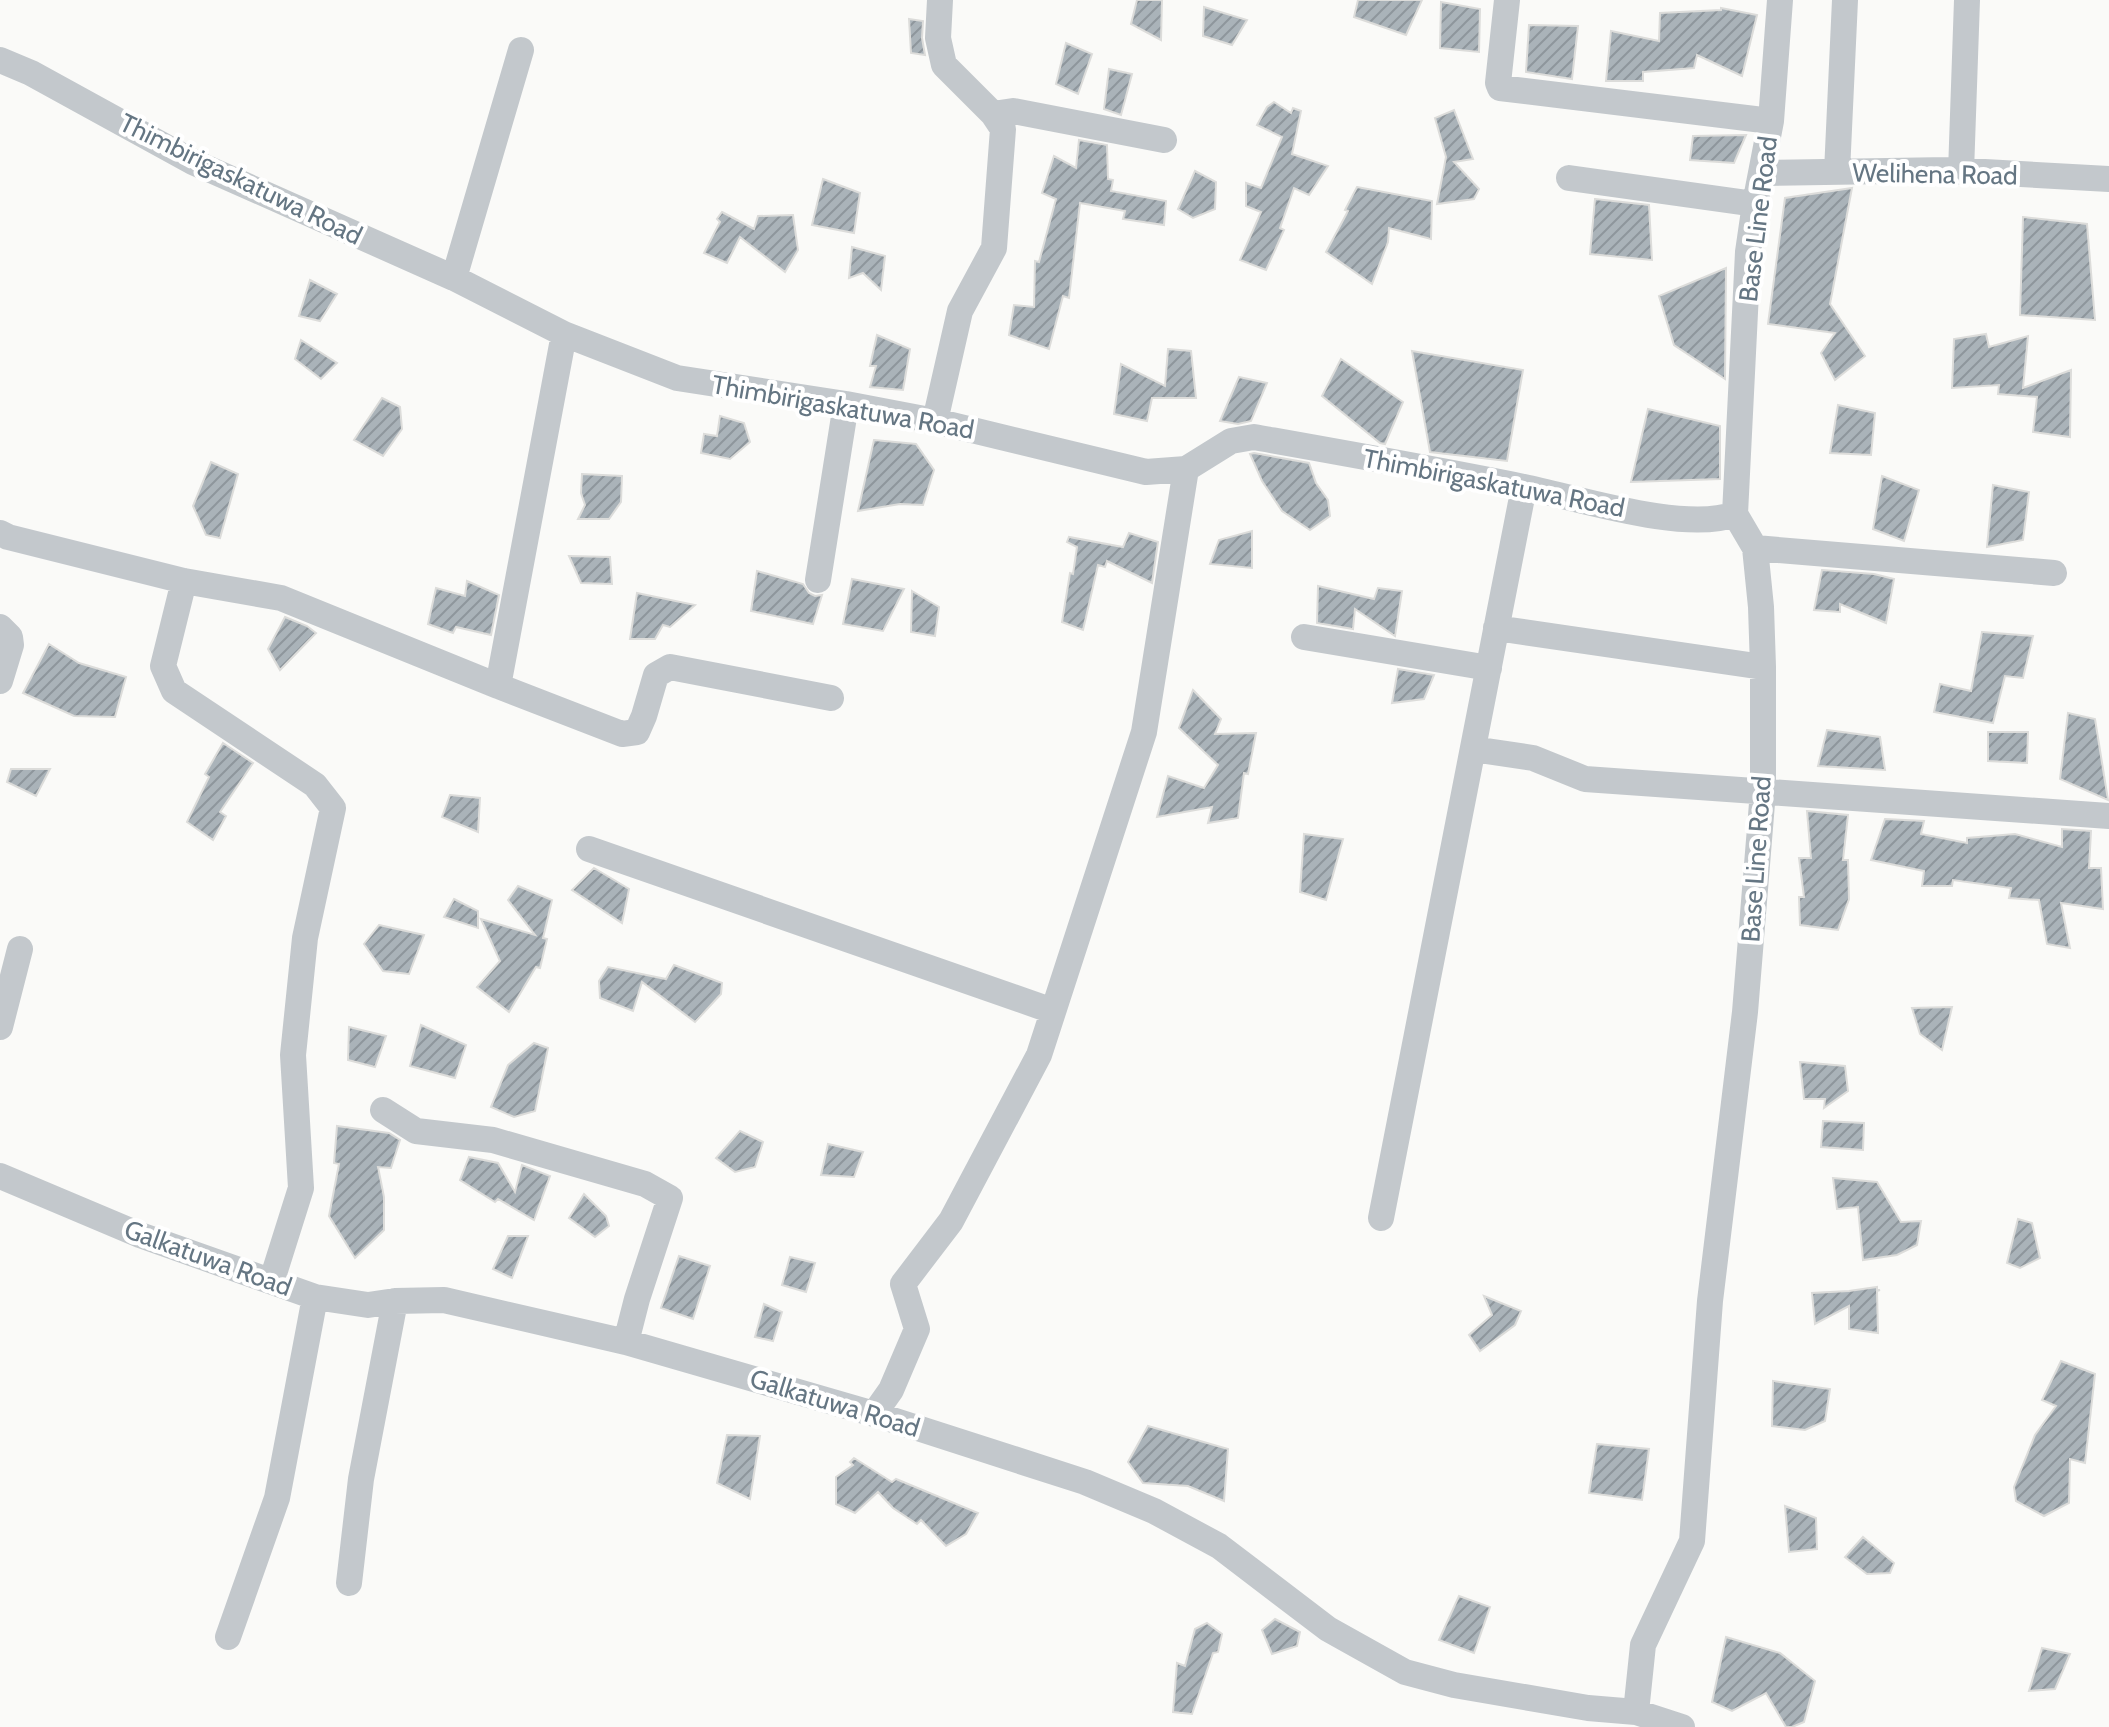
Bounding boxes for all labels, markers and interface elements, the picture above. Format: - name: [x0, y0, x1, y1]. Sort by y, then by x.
- street label: Thimbirigaskatuwa Road: [115, 106, 367, 252]
- street label: Base Line Road: [1732, 134, 1784, 304]
- street label: Welihena Road: [1852, 157, 2018, 191]
- street label: Thimbirigaskatuwa Road: [709, 368, 977, 446]
- street label: Thimbirigaskatuwa Road: [1361, 442, 1627, 524]
- street label: Base Line Road: [1734, 775, 1778, 943]
- street label: Galkatuwa Road: [120, 1213, 296, 1303]
- street label: Galkatuwa Road: [746, 1362, 924, 1444]

